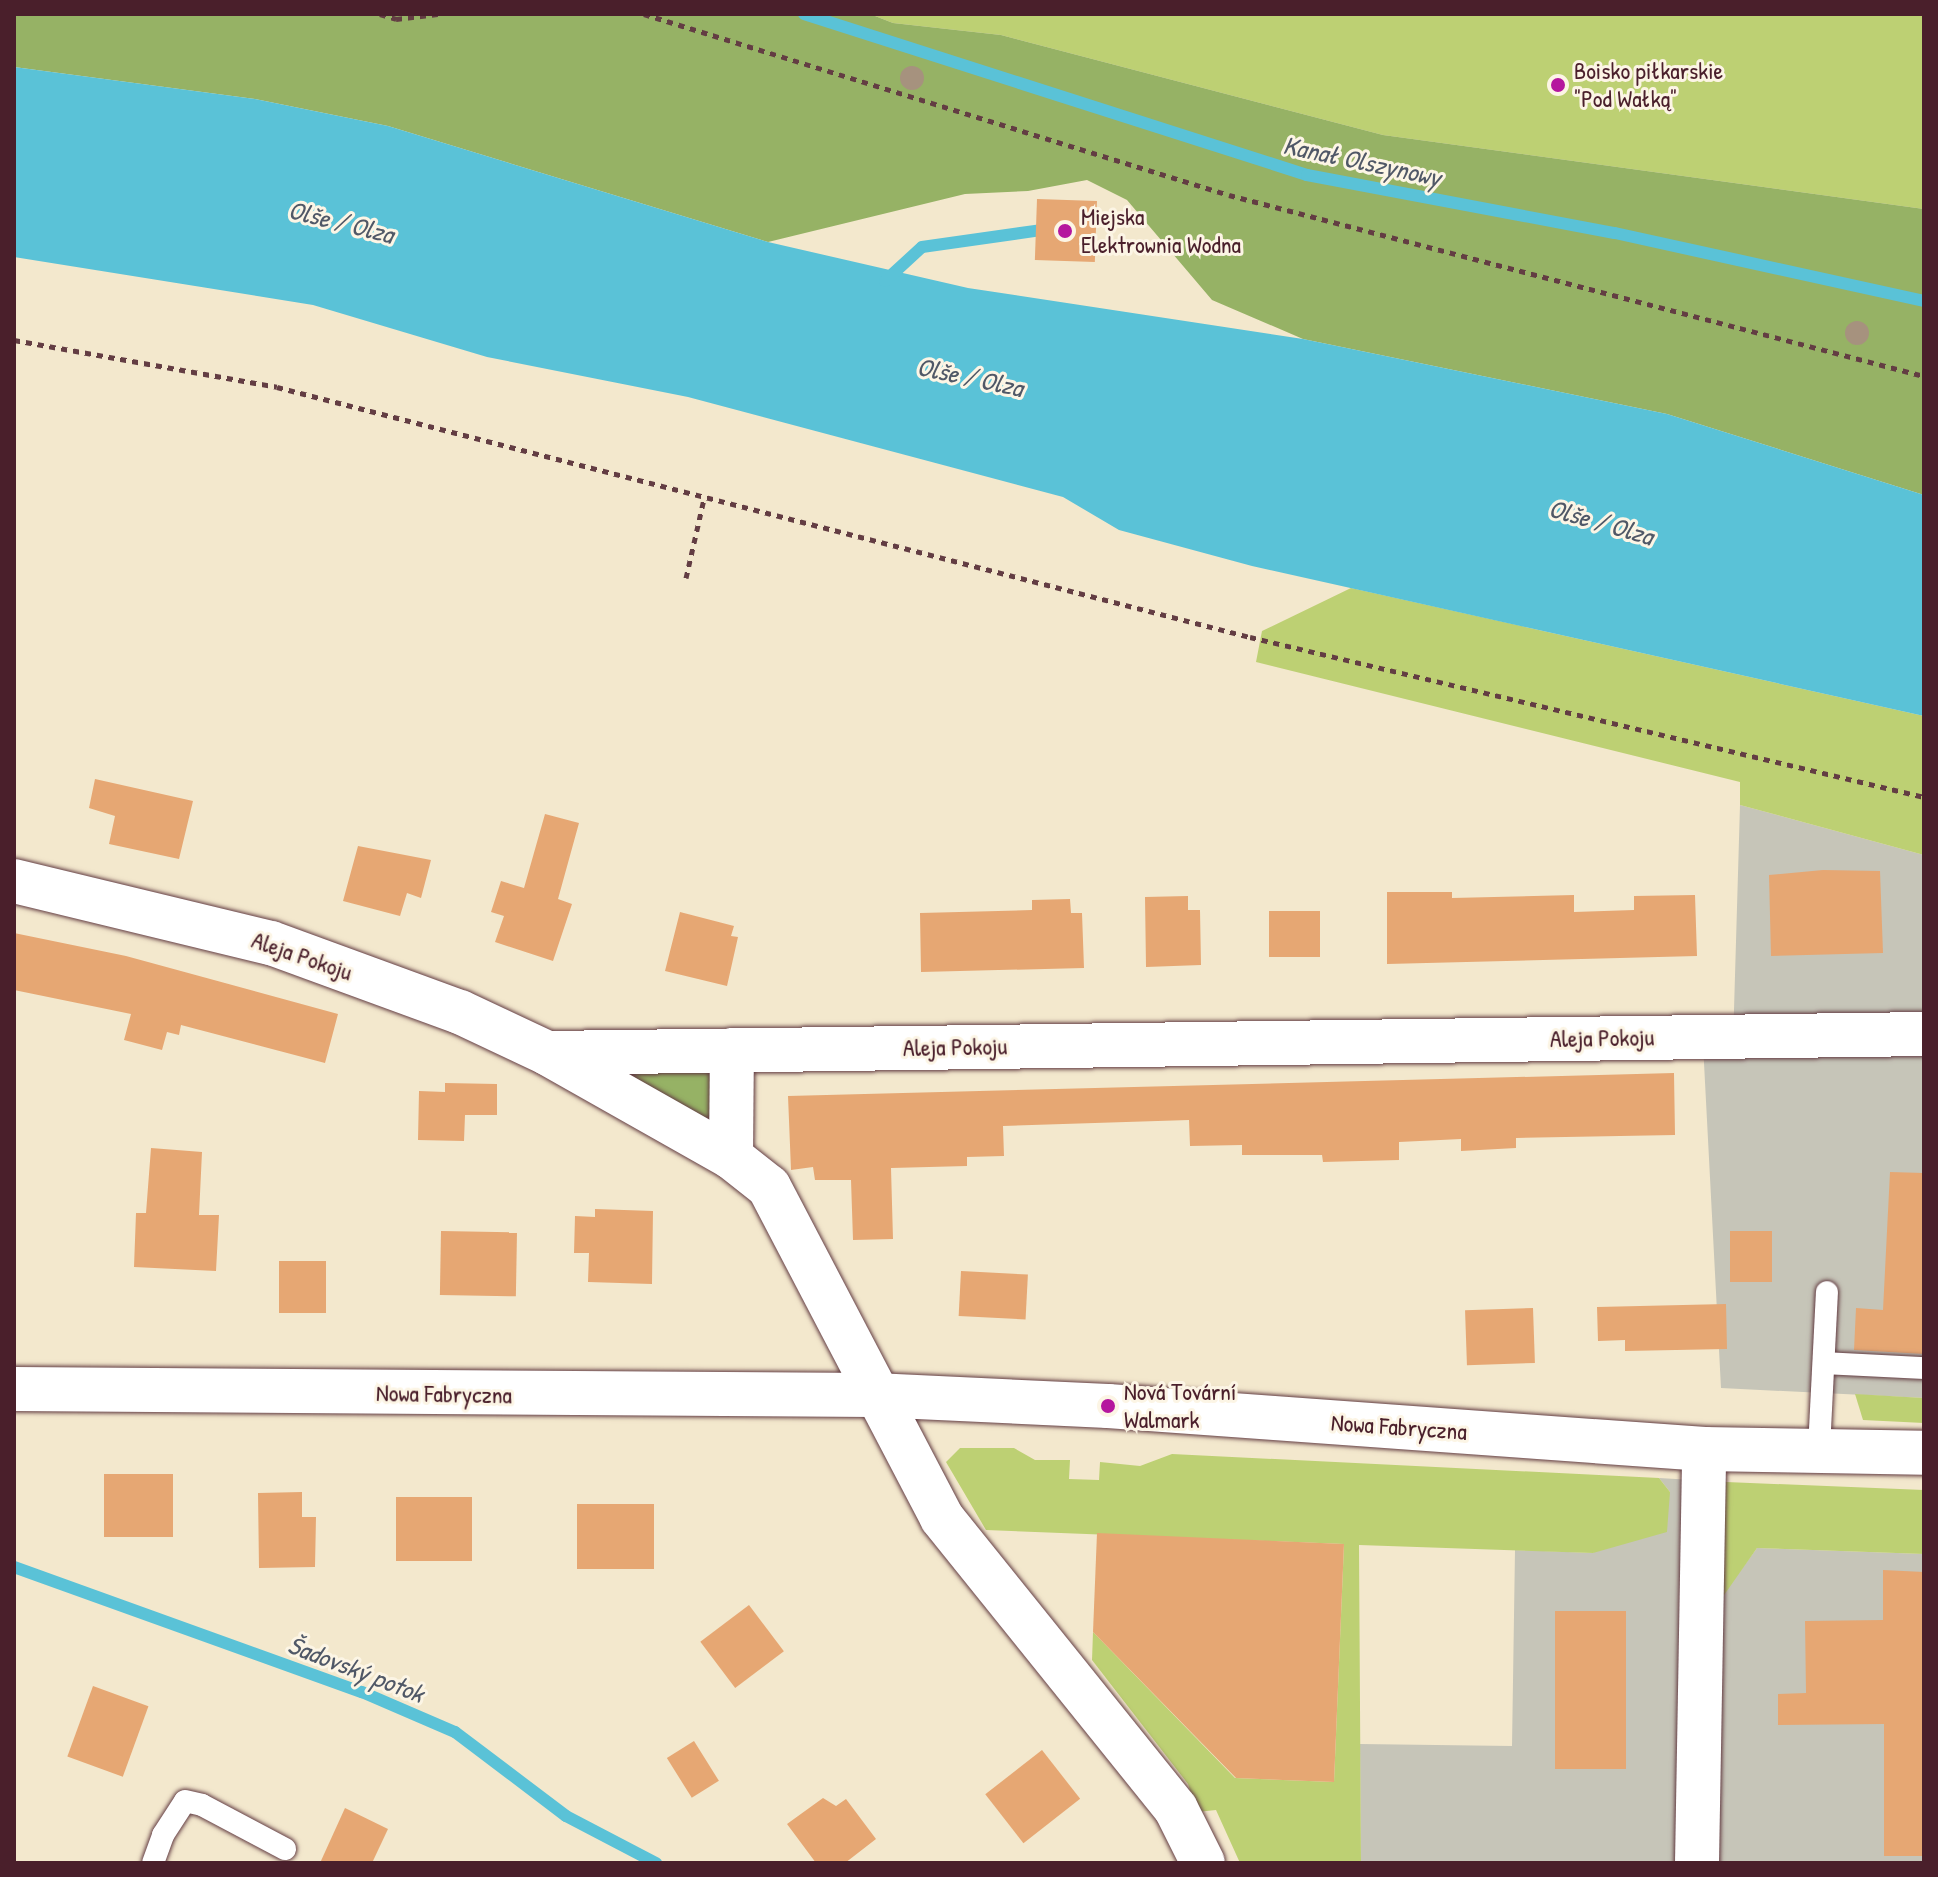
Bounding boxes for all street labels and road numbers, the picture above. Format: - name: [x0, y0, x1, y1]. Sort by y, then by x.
- street label: Aleja Pokoju: [248, 925, 356, 987]
- street label: Aleja Pokoju: [1550, 1023, 1654, 1053]
- street label: Aleja Pokoju: [903, 1032, 1007, 1062]
- street label: Nowa Fabryczna: [376, 1378, 512, 1410]
- street label: Nowa Fabryczna: [1330, 1408, 1468, 1446]

